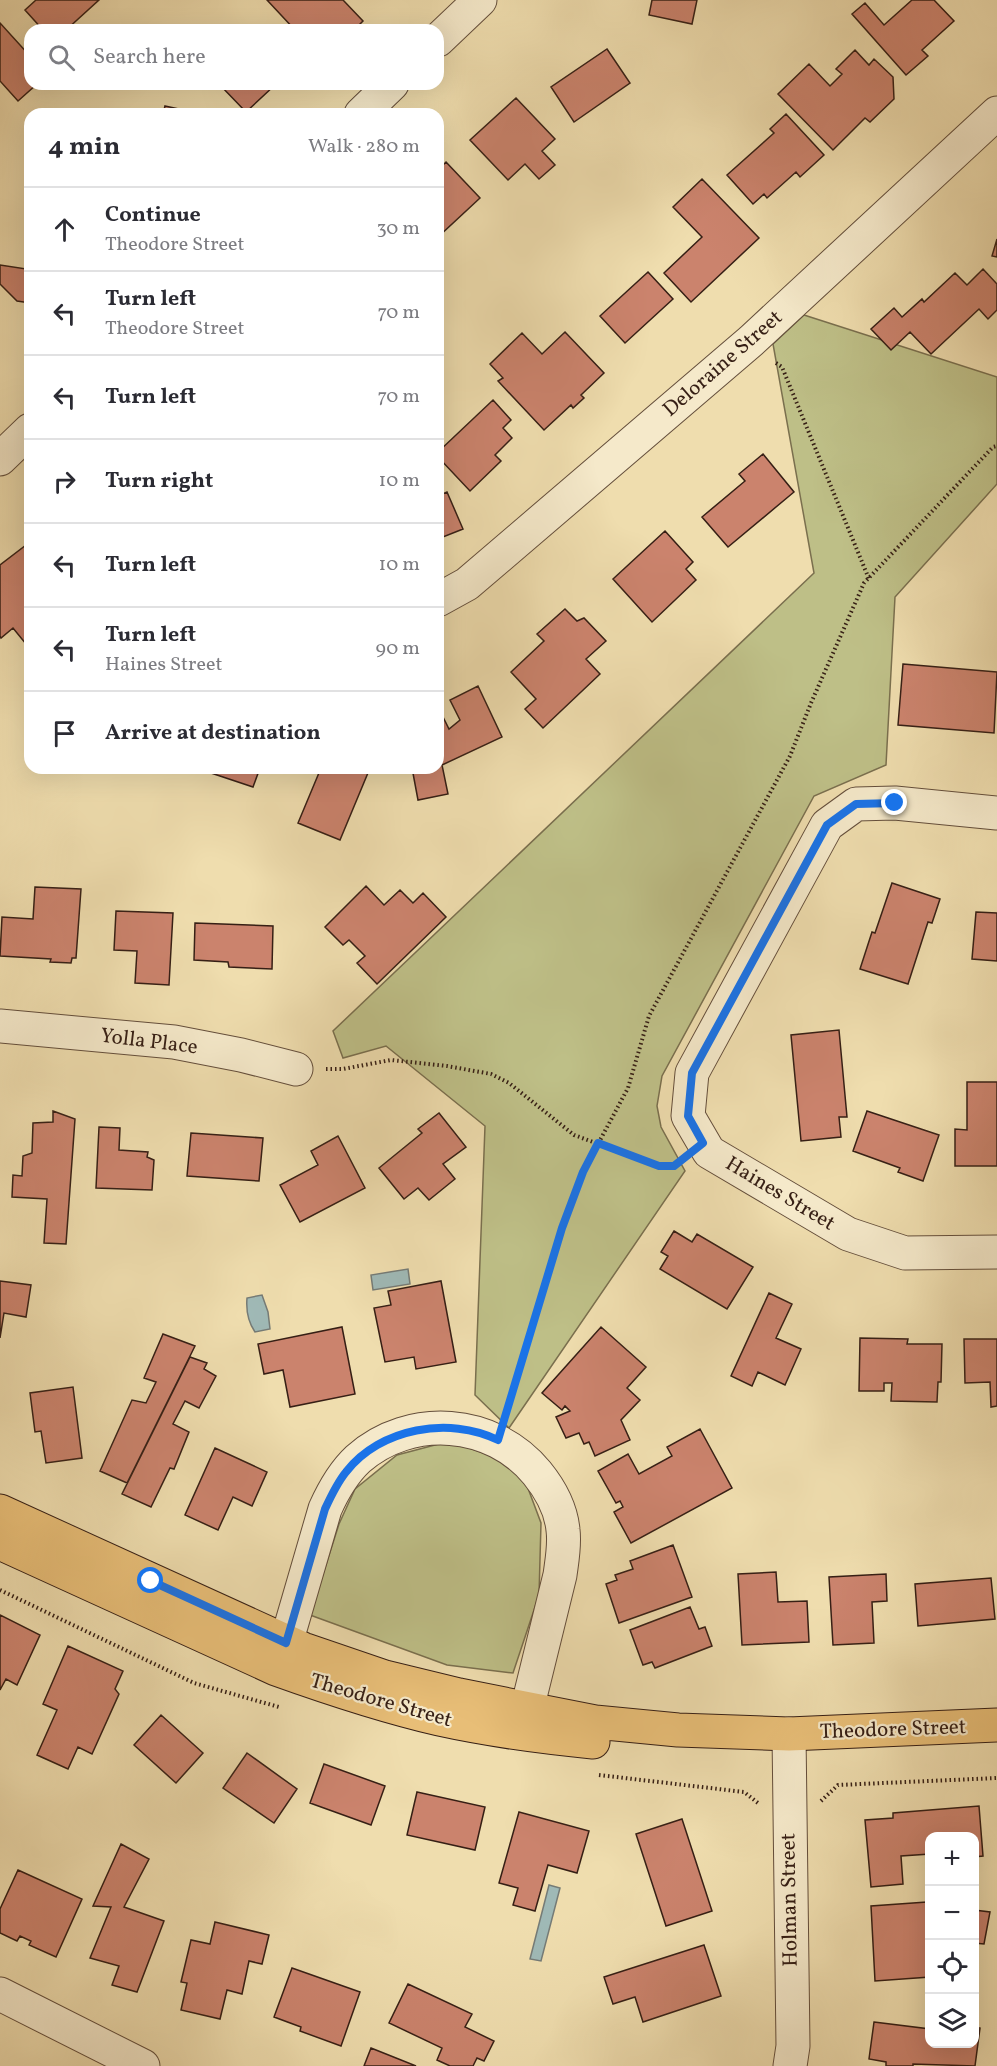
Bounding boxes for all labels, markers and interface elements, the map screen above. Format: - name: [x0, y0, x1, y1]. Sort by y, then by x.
- search box: [24, 24, 444, 90]
- icon: search: [45, 41, 78, 74]
- text: Search here: [93, 42, 206, 73]
- text: 4 min: [48, 129, 120, 165]
- text: Walk · 280 m: [308, 133, 420, 161]
- text: Continue: [105, 200, 201, 231]
- icon: ahead: [48, 213, 81, 246]
- text: 30 m: [376, 215, 420, 243]
- text: Theodore Street: [105, 231, 245, 259]
- text: Turn left: [105, 284, 196, 315]
- icon: left: [48, 297, 81, 330]
- text: 70 m: [377, 299, 420, 327]
- street label: Deloraine Street: [657, 304, 789, 424]
- text: Theodore Street: [105, 315, 245, 343]
- icon: left: [48, 381, 81, 414]
- text: Turn left: [105, 382, 196, 413]
- text: 70 m: [377, 383, 420, 411]
- icon: right: [48, 465, 81, 498]
- text: Turn right: [105, 466, 213, 497]
- text: 10 m: [379, 467, 420, 495]
- icon: left: [48, 549, 81, 582]
- text: Turn left: [105, 550, 196, 581]
- text: 10 m: [379, 551, 420, 579]
- text: Turn left: [105, 620, 196, 651]
- icon: left: [48, 633, 81, 666]
- text: 90 m: [376, 635, 420, 663]
- text: Haines Street: [105, 651, 222, 679]
- icon: arrive: [48, 717, 81, 750]
- text: Arrive at destination: [105, 718, 321, 749]
- route end: [881, 789, 907, 815]
- street label: Yolla Place: [99, 1022, 199, 1062]
- street label: Haines Street: [720, 1150, 840, 1238]
- route start: [137, 1567, 163, 1593]
- street label: Theodore Street: [307, 1667, 455, 1735]
- street label: Theodore Street: [819, 1713, 967, 1747]
- map controls: [925, 1832, 979, 2048]
- button: +: [925, 1832, 979, 1886]
- street label: Holman Street: [774, 1833, 806, 1967]
- button: −: [925, 1886, 979, 1940]
- button: locate: [925, 1940, 979, 1994]
- button: layers: [925, 1994, 979, 2048]

